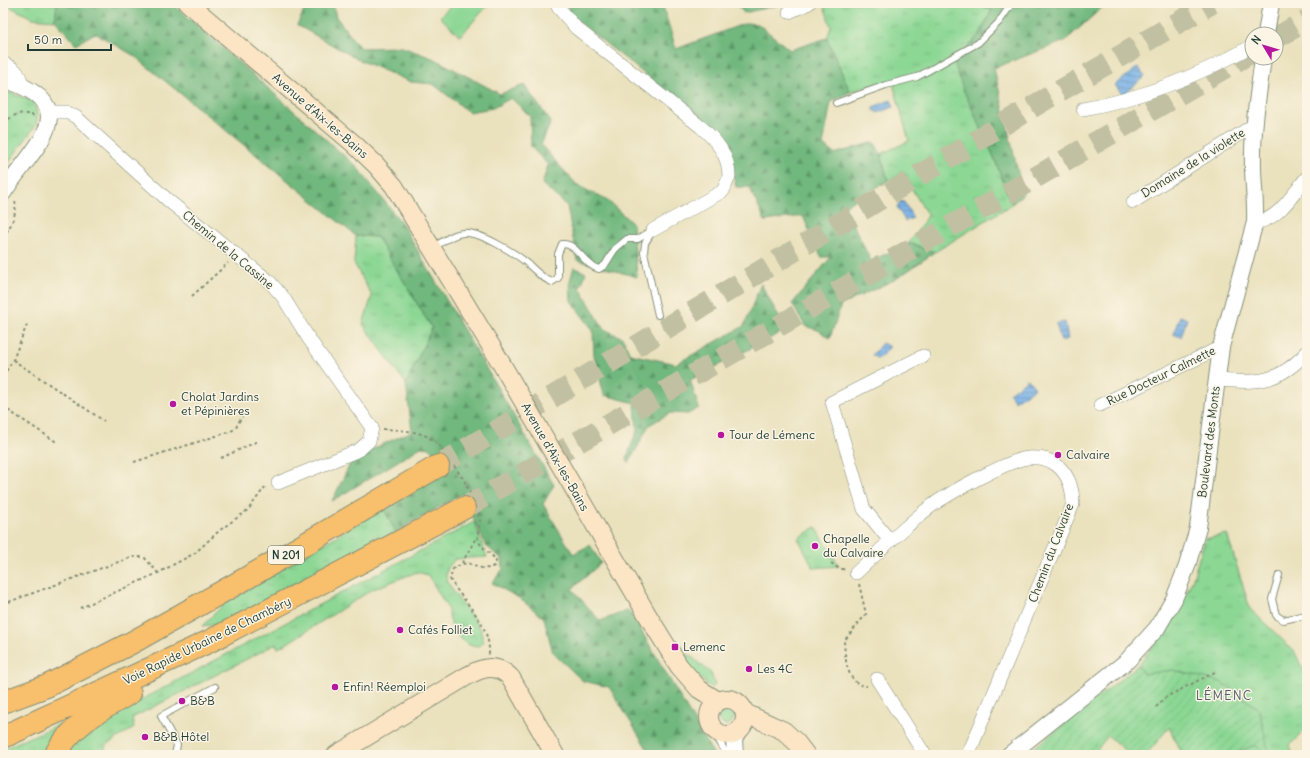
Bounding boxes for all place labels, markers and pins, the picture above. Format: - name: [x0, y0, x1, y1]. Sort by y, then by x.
- place label: Cholat Jardins et Pépinières: [181, 389, 259, 418]
- marker: Cholat Jardins et Pépinières: [168, 399, 178, 409]
- place label: Tour de Lémenc: [729, 427, 815, 442]
- marker: Tour de Lémenc: [716, 430, 726, 440]
- place label: Calvaire: [1066, 447, 1110, 462]
- marker: Calvaire: [1053, 450, 1063, 460]
- place label: Chapelle du Calvaire: [823, 531, 884, 560]
- marker: Chapelle du Calvaire: [810, 541, 820, 551]
- place label: Cafés Folliet: [408, 622, 473, 637]
- marker: Cafés Folliet: [395, 625, 405, 635]
- place label: Lemenc: [683, 639, 726, 654]
- marker: Lemenc: [670, 642, 680, 652]
- place label: Les 4C: [757, 661, 793, 676]
- marker: Les 4C: [744, 664, 754, 674]
- place label: Enfin! Réemploi: [343, 679, 426, 694]
- marker: Enfin! Réemploi: [330, 682, 340, 692]
- place label: B&B: [190, 693, 215, 708]
- marker: B&B: [177, 696, 187, 706]
- place label: B&B Hôtel: [153, 729, 209, 744]
- marker: B&B Hôtel: [140, 732, 150, 742]

